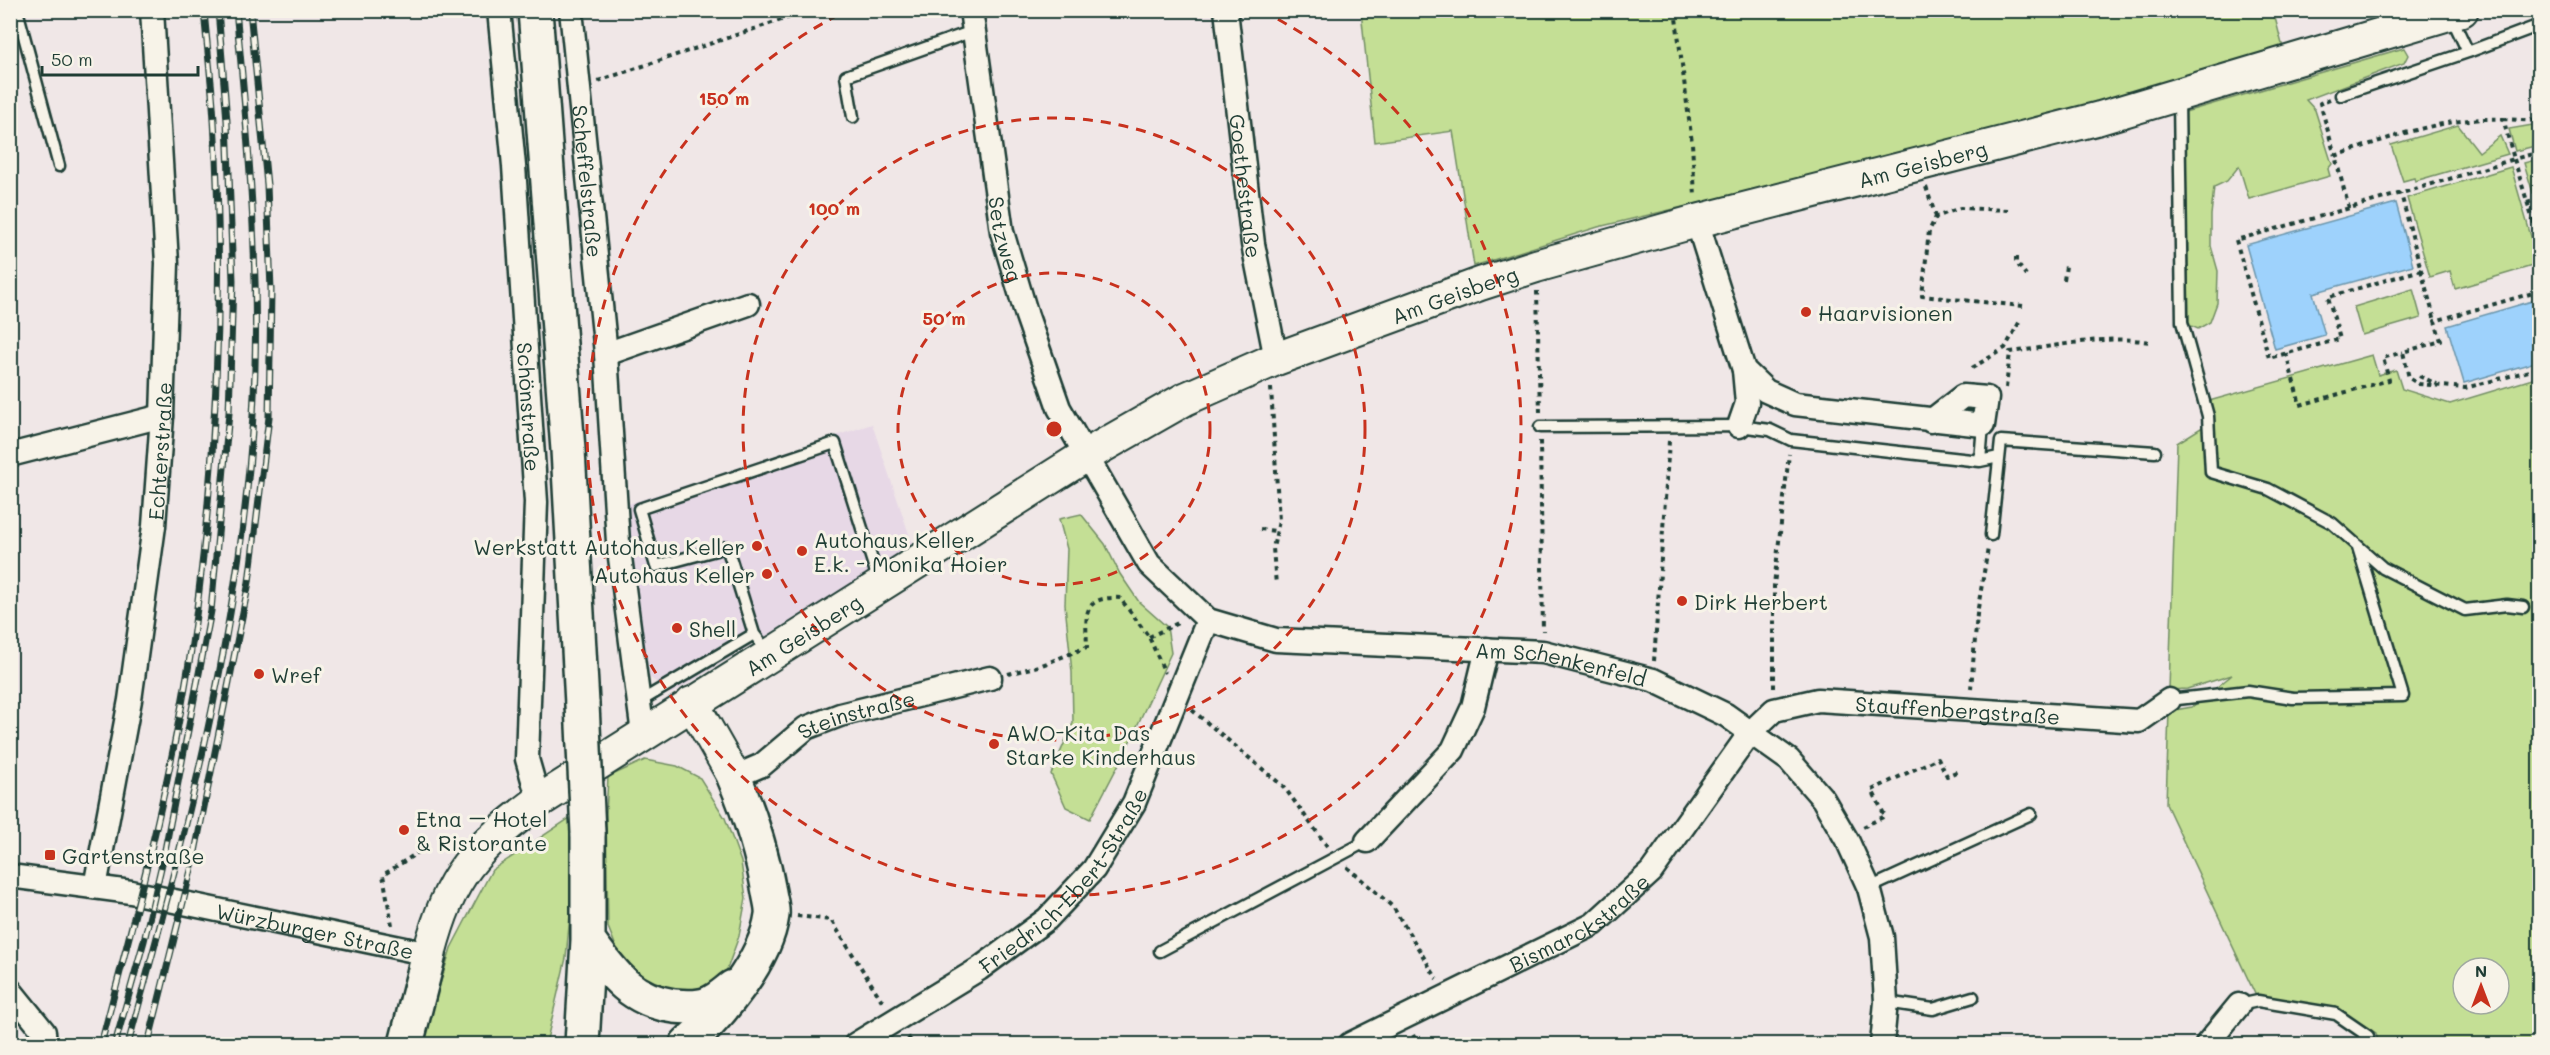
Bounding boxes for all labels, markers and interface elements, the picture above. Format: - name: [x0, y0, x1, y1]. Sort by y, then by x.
- scale bar: [42, 39, 198, 77]
- text: 50 m: [51, 47, 93, 71]
- text: 150 m: [699, 86, 749, 110]
- street label: Scheffelstraße: [567, 104, 610, 259]
- street label: Goethestraße: [1225, 112, 1269, 260]
- street label: Am Geisberg: [1855, 134, 1990, 193]
- street label: Setzweg: [984, 195, 1030, 285]
- text: 100 m: [808, 196, 860, 220]
- street label: Am Geisberg: [1387, 259, 1521, 329]
- place label: Haarvisionen: [1818, 299, 1953, 326]
- marker: Haarvisionen: [1799, 305, 1813, 319]
- text: 50 m: [923, 306, 965, 330]
- street label: Schönstraße: [512, 341, 547, 472]
- street label: Echterstraße: [141, 382, 177, 521]
- centre of rings: [1044, 419, 1064, 439]
- place label: Autohaus Keller E.k. - Monika Hoier: [814, 526, 1008, 577]
- place label: Werkstatt Autohaus Keller: [473, 533, 745, 560]
- marker: Werkstatt Autohaus Keller: [750, 539, 764, 553]
- marker: Autohaus Keller E.k. - Monika Hoier: [795, 544, 809, 558]
- place label: Autohaus Keller: [594, 561, 755, 588]
- marker: Autohaus Keller: [760, 567, 774, 581]
- street label: Am Geisberg: [740, 587, 866, 681]
- place label: Dirk Herbert: [1694, 588, 1828, 615]
- marker: Dirk Herbert: [1675, 594, 1689, 608]
- place label: Shell: [689, 615, 736, 642]
- marker: Shell: [670, 621, 684, 635]
- street label: Am Schenkenfeld: [1475, 635, 1649, 691]
- place label: Wref: [271, 661, 322, 688]
- marker: Wref: [252, 667, 266, 681]
- street label: Steinstraße: [791, 684, 917, 744]
- street label: Stauffenbergstraße: [1854, 689, 2061, 729]
- place label: AWO-Kita Das Starke Kinderhaus: [1006, 719, 1196, 770]
- marker: AWO-Kita Das Starke Kinderhaus: [987, 737, 1001, 751]
- street label: Friedrich-Ebert-Straße: [973, 784, 1152, 979]
- place label: Etna – Hotel & Ristorante: [416, 805, 548, 856]
- marker: Etna – Hotel & Ristorante: [397, 823, 411, 837]
- place label: Gartenstraße: [62, 842, 204, 869]
- marker: Gartenstraße: [43, 848, 57, 862]
- street label: Bismarckstraße: [1504, 867, 1655, 977]
- street label: Würzburger Straße: [214, 897, 416, 964]
- north arrow: [2451, 956, 2511, 1016]
- text: N: [2475, 960, 2487, 981]

